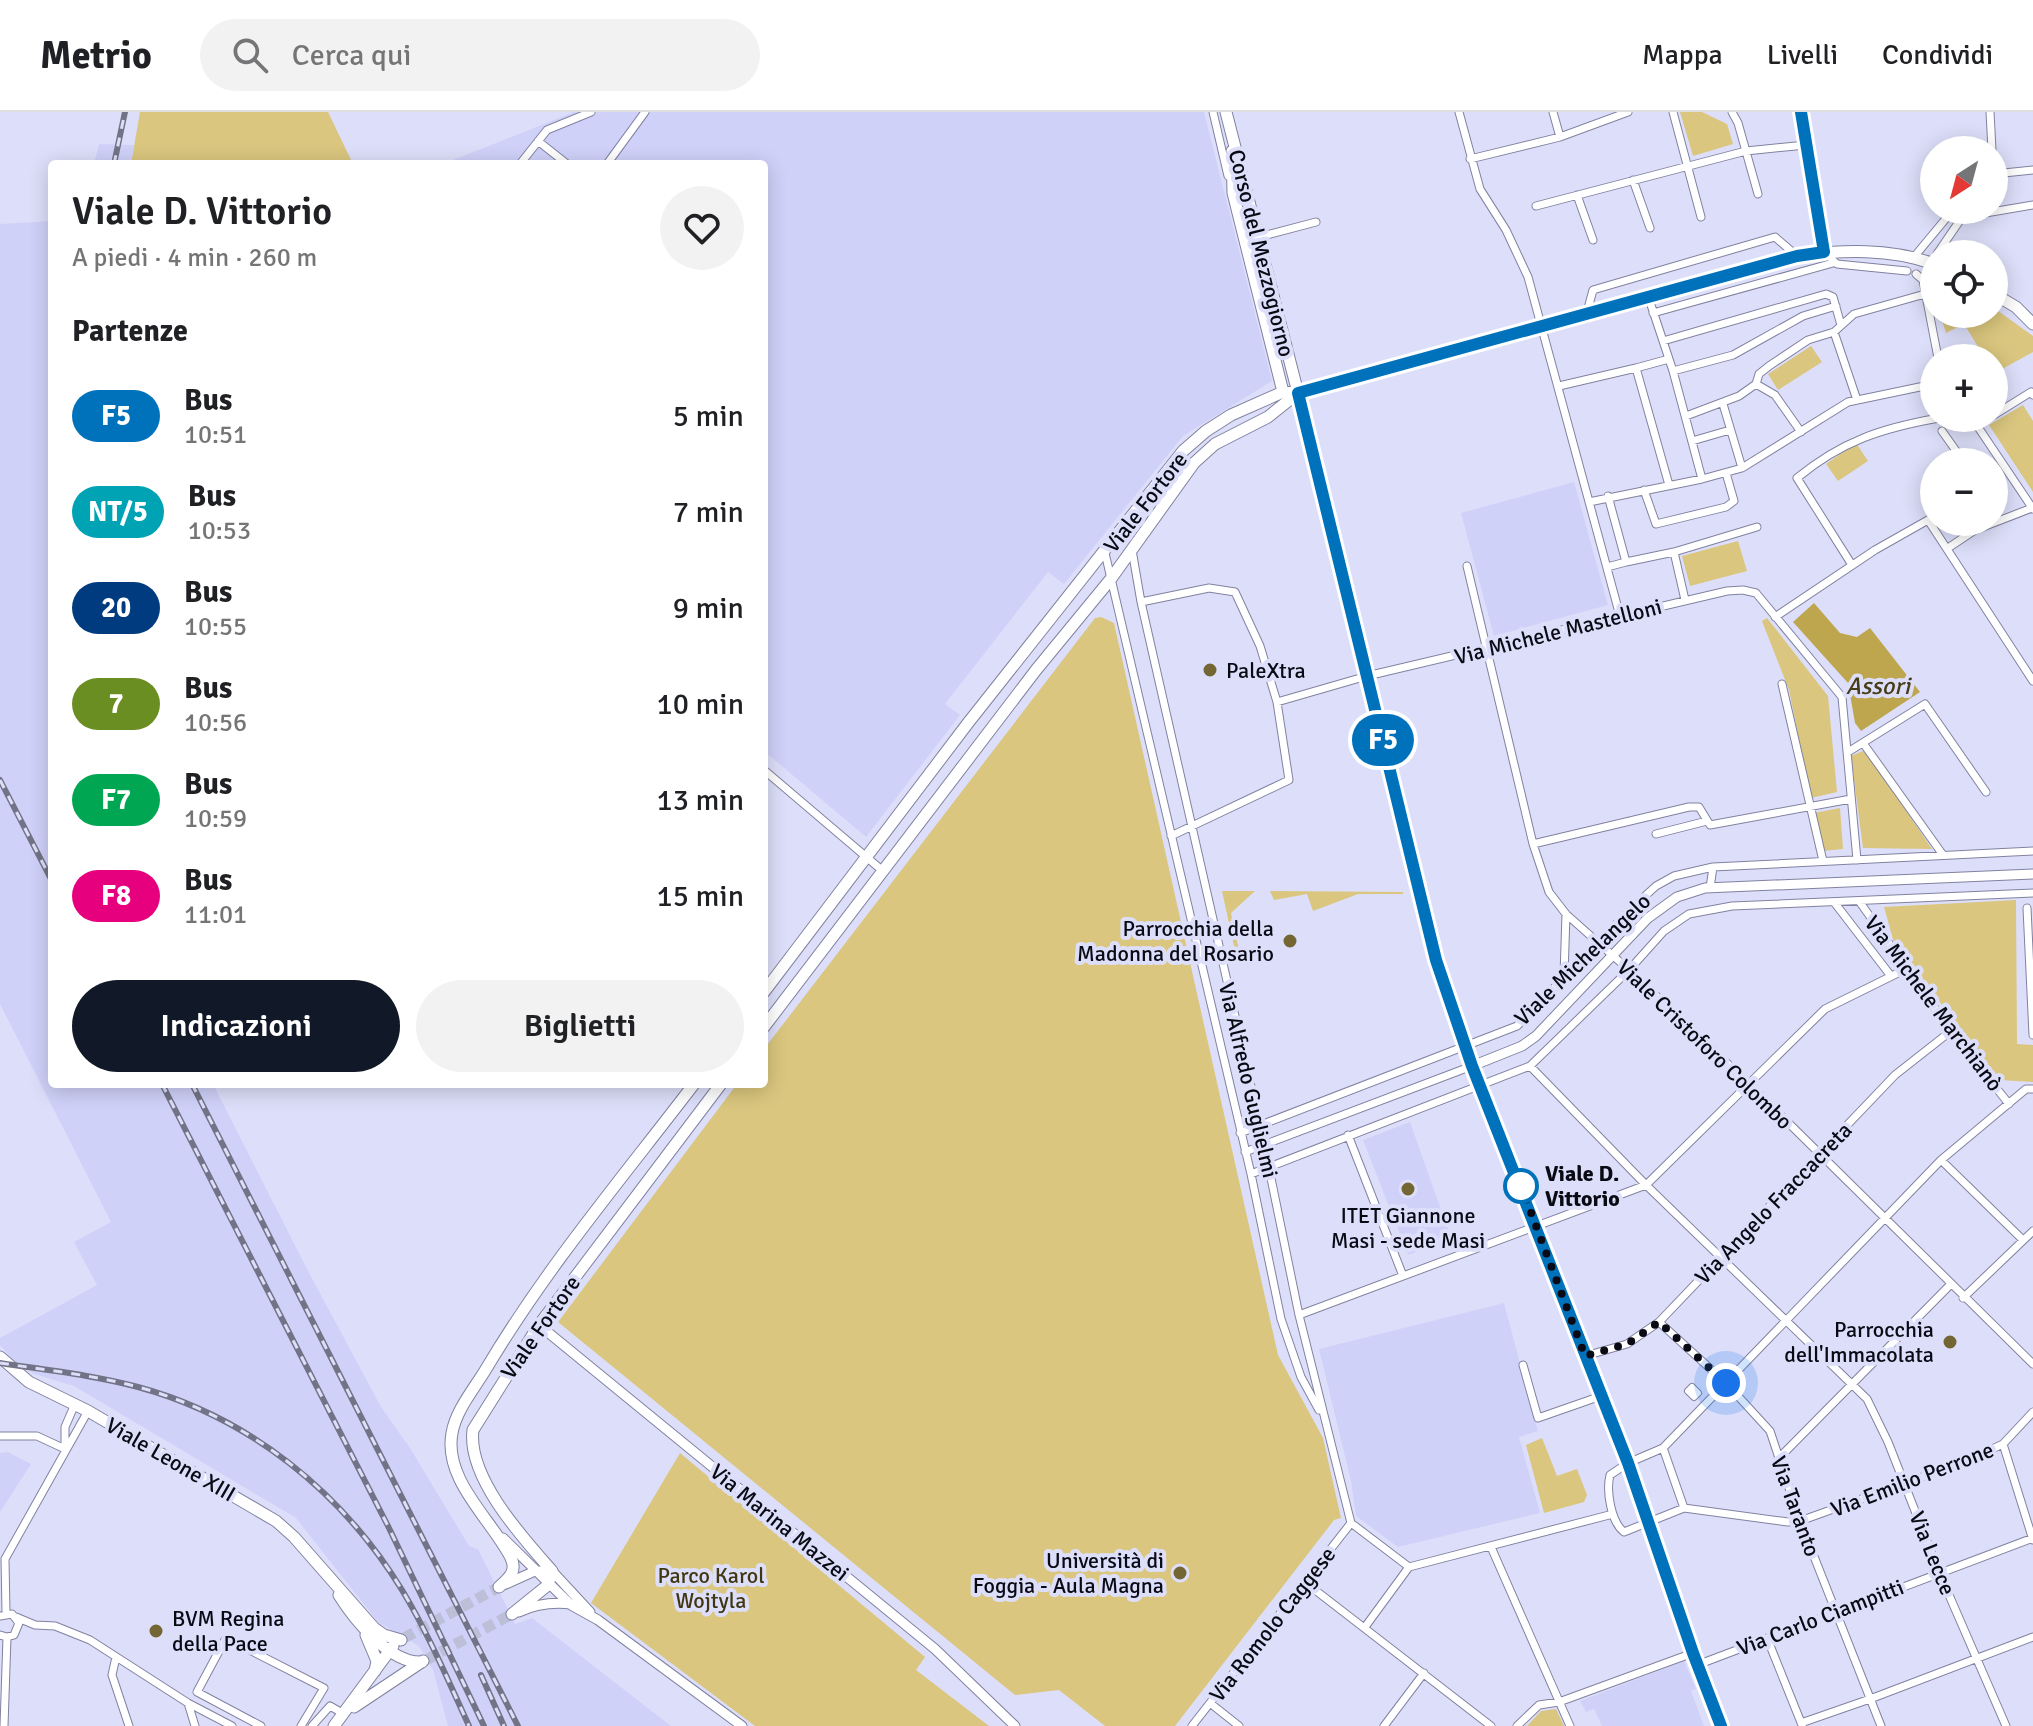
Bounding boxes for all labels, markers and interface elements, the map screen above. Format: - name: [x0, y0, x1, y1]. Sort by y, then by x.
- search box: [200, 19, 760, 91]
- text: Metrio: [40, 32, 152, 79]
- icon: search: [228, 33, 272, 77]
- text: Cerca qui: [292, 37, 411, 74]
- text: Mappa: [1642, 38, 1723, 72]
- text: Livelli: [1767, 38, 1838, 72]
- text: Condividi: [1882, 38, 1993, 72]
- north arrow: [1920, 136, 2008, 224]
- map controls: [1920, 136, 2008, 536]
- street label: Corso del Mezzogiorno: [1223, 147, 1300, 360]
- button: heart: [660, 186, 744, 270]
- text: Viale D. Vittorio: [72, 188, 332, 235]
- button: locate: [1920, 240, 2008, 328]
- text: A piedi · 4 min · 260 m: [72, 242, 317, 274]
- text: Partenze: [72, 313, 188, 350]
- button: +: [1920, 344, 2008, 432]
- text: Bus: [184, 382, 232, 419]
- text: 5 min: [673, 398, 744, 435]
- text: F5: [101, 399, 131, 433]
- text: 10:51: [184, 419, 247, 451]
- street label: Viale Fortore: [1098, 447, 1193, 558]
- button: −: [1920, 448, 2008, 536]
- text: Bus: [188, 478, 236, 515]
- text: 7 min: [673, 494, 744, 531]
- text: NT/5: [88, 495, 148, 529]
- text: 10:53: [188, 515, 251, 547]
- text: Bus: [184, 574, 232, 611]
- text: 9 min: [673, 590, 744, 627]
- text: 20: [101, 591, 131, 625]
- street label: Via Michele Mastelloni: [1452, 593, 1665, 670]
- text: 10:55: [184, 611, 247, 643]
- place label: PaleXtra: [1226, 657, 1306, 684]
- marker: PaleXtra: [1201, 661, 1219, 679]
- text: Bus: [184, 670, 232, 707]
- water label: Assori: [1846, 671, 1912, 701]
- text: 10 min: [657, 686, 744, 723]
- text: 7: [108, 687, 124, 721]
- text: 10:56: [184, 707, 247, 739]
- line badge: F5: [1347, 714, 1419, 766]
- text: F5: [1368, 723, 1398, 757]
- text: Bus: [184, 766, 232, 803]
- text: 13 min: [657, 782, 744, 819]
- text: F7: [101, 783, 131, 817]
- text: 10:59: [184, 803, 247, 835]
- text: Bus: [184, 862, 232, 899]
- text: 15 min: [657, 878, 744, 915]
- text: F8: [101, 879, 131, 913]
- street label: Viale Michelangelo: [1509, 888, 1656, 1031]
- text: 11:01: [184, 899, 247, 931]
- street label: Via Michele Marchianò: [1859, 910, 2009, 1097]
- place label: Parrocchia della Madonna del Rosario: [1077, 915, 1274, 967]
- marker: Parrocchia della Madonna del Rosario: [1281, 932, 1299, 950]
- street label: Viale Cristoforo Colombo: [1611, 954, 1798, 1135]
- button: Indicazioni: [72, 980, 400, 1072]
- button: Biglietti: [416, 980, 744, 1072]
- street label: Via Alfredo Guglielmi: [1213, 980, 1284, 1180]
- street label: Via Angelo Fraccacreta: [1689, 1117, 1858, 1290]
- place label: Viale D. Vittorio: [1545, 1160, 1620, 1212]
- marker: Viale D. Vittorio: [1504, 1169, 1538, 1203]
- marker: ITET Giannone Masi - sede Masi: [1399, 1180, 1417, 1198]
- place label: ITET Giannone Masi - sede Masi: [1331, 1202, 1485, 1254]
- street label: Viale Fortore: [495, 1270, 586, 1384]
- place label: Parrocchia dell'Immacolata: [1784, 1316, 1934, 1368]
- marker: Parrocchia dell'Immacolata: [1941, 1333, 1959, 1351]
- your location: [1706, 1363, 1746, 1403]
- street label: Viale Leone XIII: [101, 1411, 240, 1507]
- street label: Via Emilio Perrone: [1827, 1436, 1997, 1523]
- street label: Via Taranto: [1765, 1452, 1826, 1560]
- street label: Via Marina Mazzei: [705, 1458, 855, 1587]
- street label: Via Lecce: [1904, 1507, 1962, 1599]
- street label: Via Romolo Caggese: [1203, 1541, 1341, 1707]
- place label: Università di Foggia - Aula Magna: [973, 1547, 1164, 1599]
- park label: Parco Karol Wojtyla: [657, 1562, 765, 1614]
- marker: Università di Foggia - Aula Magna: [1171, 1564, 1189, 1582]
- street label: Via Carlo Ciampitti: [1733, 1573, 1907, 1662]
- place label: BVM Regina della Pace: [172, 1605, 284, 1657]
- marker: BVM Regina della Pace: [147, 1622, 165, 1640]

